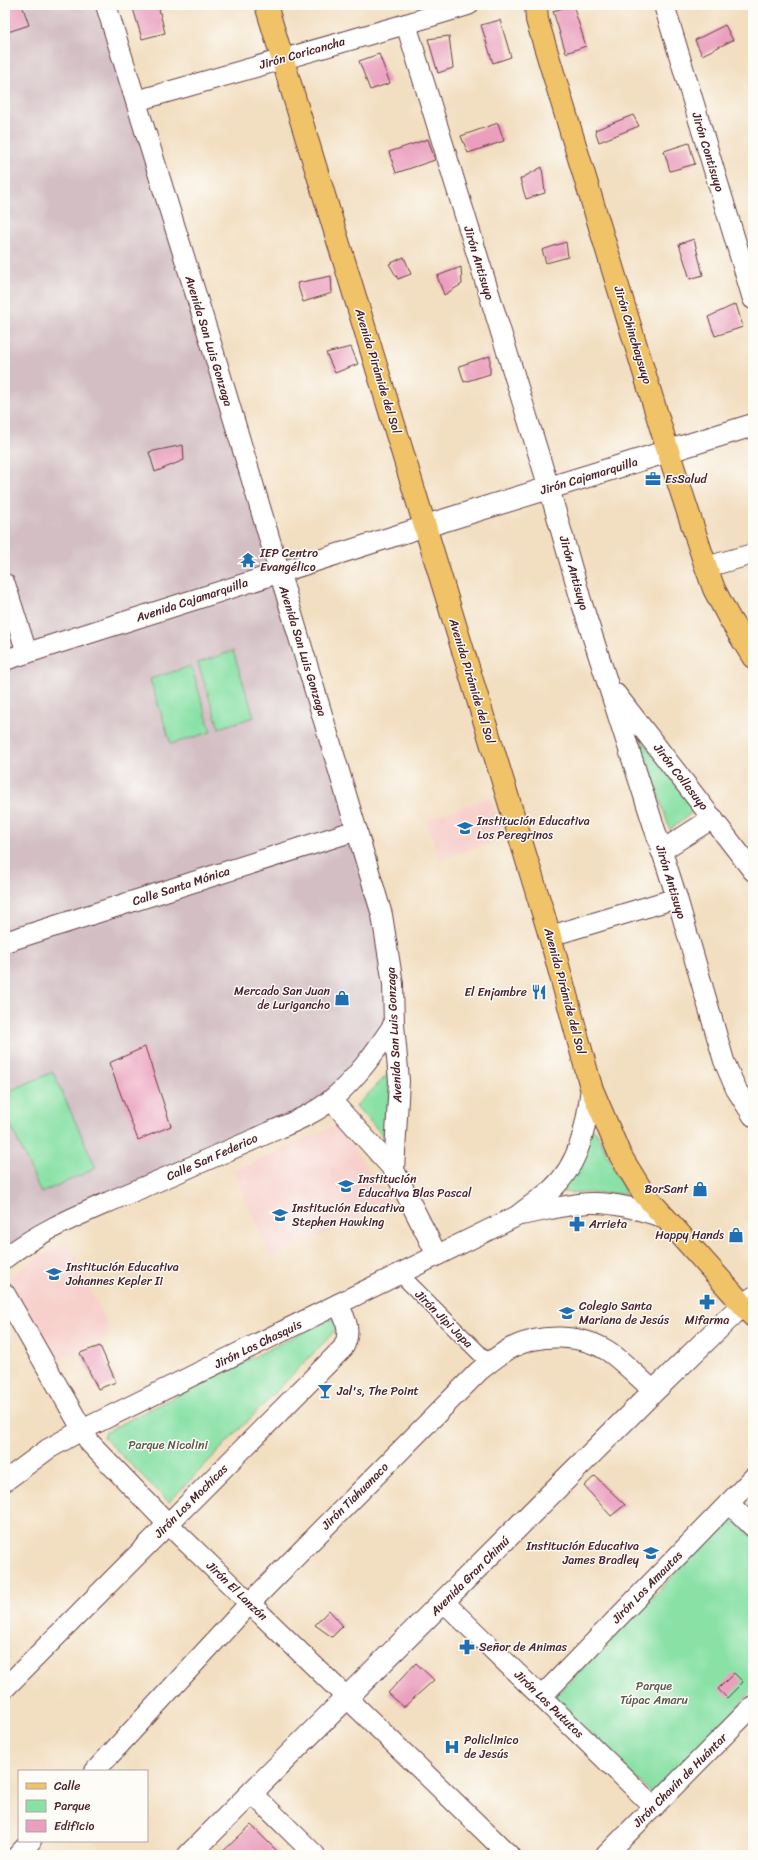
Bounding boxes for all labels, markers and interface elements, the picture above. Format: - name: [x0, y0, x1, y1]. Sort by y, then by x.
- street label: Jirón Coricancha: [256, 30, 348, 76]
- street label: Jirón Contisuyo: [685, 108, 731, 195]
- street label: Jirón Antisuyo: [457, 222, 501, 303]
- street label: Avenida San Luis Gonzaga: [178, 272, 239, 409]
- street label: Jirón Chinchaysuyo: [607, 282, 658, 387]
- street label: Avenida Pirámide del Sol: [348, 305, 408, 437]
- street label: Jirón Cajamarquilla: [536, 451, 641, 502]
- place label: EsSalud: [665, 468, 708, 490]
- office icon: EsSalud: [644, 470, 662, 488]
- street label: Jirón Antisuyo: [553, 532, 595, 613]
- place label: IEP Centro Evangélico: [259, 542, 318, 578]
- temple icon: IEP Centro Evangélico: [239, 551, 257, 569]
- street label: Avenida Cajamarquilla: [132, 571, 251, 629]
- street label: Avenida San Luis Gonzaga: [272, 582, 333, 719]
- street label: Avenida Pirámide del Sol: [442, 615, 502, 747]
- street label: Jirón Collasuyo: [647, 738, 714, 815]
- place label: Institución Educativa Los Peregrinos: [476, 810, 590, 846]
- school or university icon: Institución Educativa Los Peregrinos: [456, 819, 474, 837]
- street label: Jirón Antisuyo: [649, 841, 693, 922]
- street label: Calle Santa Mónica: [129, 860, 233, 912]
- street label: Avenida Pirámide del Sol: [537, 924, 593, 1057]
- street label: Avenida San Luis Gonzaga: [379, 967, 409, 1104]
- place label: Mercado San Juan de Lurigancho: [234, 980, 331, 1016]
- place label: El Enjambre: [464, 981, 527, 1003]
- restaurant icon: El Enjambre: [530, 983, 548, 1001]
- shop icon: Mercado San Juan de Lurigancho: [333, 989, 351, 1007]
- street label: Calle San Federico: [163, 1127, 261, 1187]
- place label: Institución Educativa Blas Pascal: [357, 1168, 472, 1204]
- school or university icon: Institución Educativa Blas Pascal: [337, 1177, 355, 1195]
- place label: BorSant: [645, 1178, 689, 1200]
- shop icon: BorSant: [691, 1180, 709, 1198]
- place label: Institución Educativa Stephen Hawking: [291, 1197, 405, 1233]
- school or university icon: Institución Educativa Stephen Hawking: [271, 1206, 289, 1224]
- place label: Arrieta: [588, 1213, 627, 1235]
- pharmacy icon: Arrieta: [568, 1215, 586, 1233]
- place label: Happy Hands: [655, 1224, 724, 1246]
- shop icon: Happy Hands: [727, 1226, 745, 1244]
- place label: Institución Educativa Johannes Kepler Ii: [65, 1256, 179, 1292]
- school or university icon: Institución Educativa Johannes Kepler Ii: [45, 1265, 63, 1283]
- street label: Jirón Jipi Japa: [409, 1284, 479, 1354]
- pharmacy icon: Mifarma: [698, 1293, 716, 1311]
- place label: Colegio Santa Mariana de Jesús: [579, 1295, 670, 1331]
- school or university icon: Colegio Santa Mariana de Jesús: [558, 1304, 576, 1322]
- place label: Mifarma: [685, 1309, 729, 1331]
- street label: Jirón Los Chasquis: [209, 1313, 306, 1375]
- place label: Jal's, The Point: [336, 1380, 419, 1402]
- bar icon: Jal's, The Point: [316, 1382, 334, 1400]
- park label: Parque Nicolini: [128, 1434, 209, 1456]
- street label: Jirón Tiahuanaco: [315, 1457, 394, 1536]
- street label: Jirón Los Mochicas: [148, 1458, 234, 1544]
- street label: Avenida Gran Chimú: [424, 1530, 516, 1622]
- place label: Institución Educativa James Bradley: [525, 1535, 640, 1571]
- school or university icon: Institución Educativa James Bradley: [642, 1544, 660, 1562]
- street label: Jirón Los Amautas: [605, 1545, 688, 1630]
- street label: Jirón El Lanzón: [200, 1555, 273, 1627]
- place label: Señor de Animas: [479, 1636, 567, 1658]
- pharmacy icon: Señor de Animas: [458, 1638, 476, 1656]
- street label: Jirón Los Pututos: [508, 1664, 589, 1743]
- park label: Parque Túpac Amaru: [620, 1675, 689, 1711]
- street label: Jirón Chavín de Huántar: [627, 1727, 733, 1833]
- place label: Policlinico de Jesús: [464, 1729, 519, 1765]
- hospital icon: Policlinico de Jesús: [443, 1738, 461, 1756]
- legend: [18, 1770, 148, 1842]
- text: Calle: [54, 1775, 81, 1797]
- text: Parque: [54, 1795, 91, 1817]
- text: Edificio: [54, 1815, 94, 1837]

